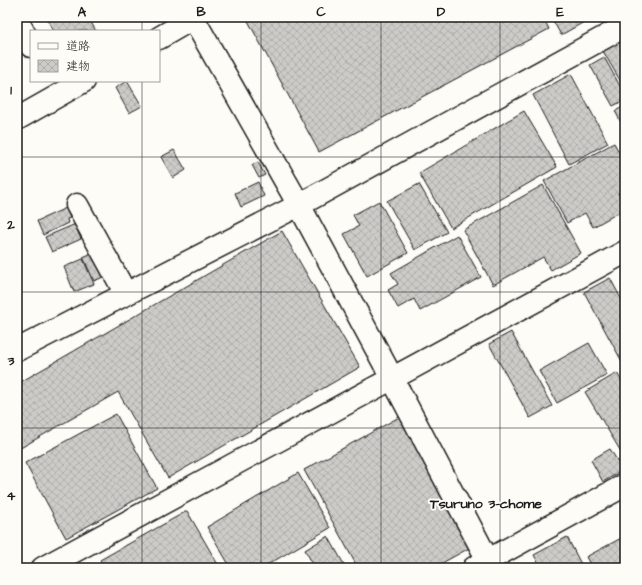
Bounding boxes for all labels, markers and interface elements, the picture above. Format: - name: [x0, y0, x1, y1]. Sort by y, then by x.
- text: A: [78, 3, 87, 21]
- text: B: [196, 3, 206, 21]
- text: C: [316, 3, 326, 21]
- text: D: [437, 3, 446, 21]
- text: E: [556, 3, 564, 21]
- legend: [30, 30, 160, 82]
- text: 道路: [66, 38, 90, 55]
- text: 建物: [66, 58, 90, 75]
- text: 1: [10, 81, 12, 99]
- text: 2: [6, 216, 15, 234]
- text: 3: [7, 352, 15, 370]
- text: 4: [7, 487, 16, 505]
- district label: Tsuruno 3-chome: [429, 494, 542, 514]

